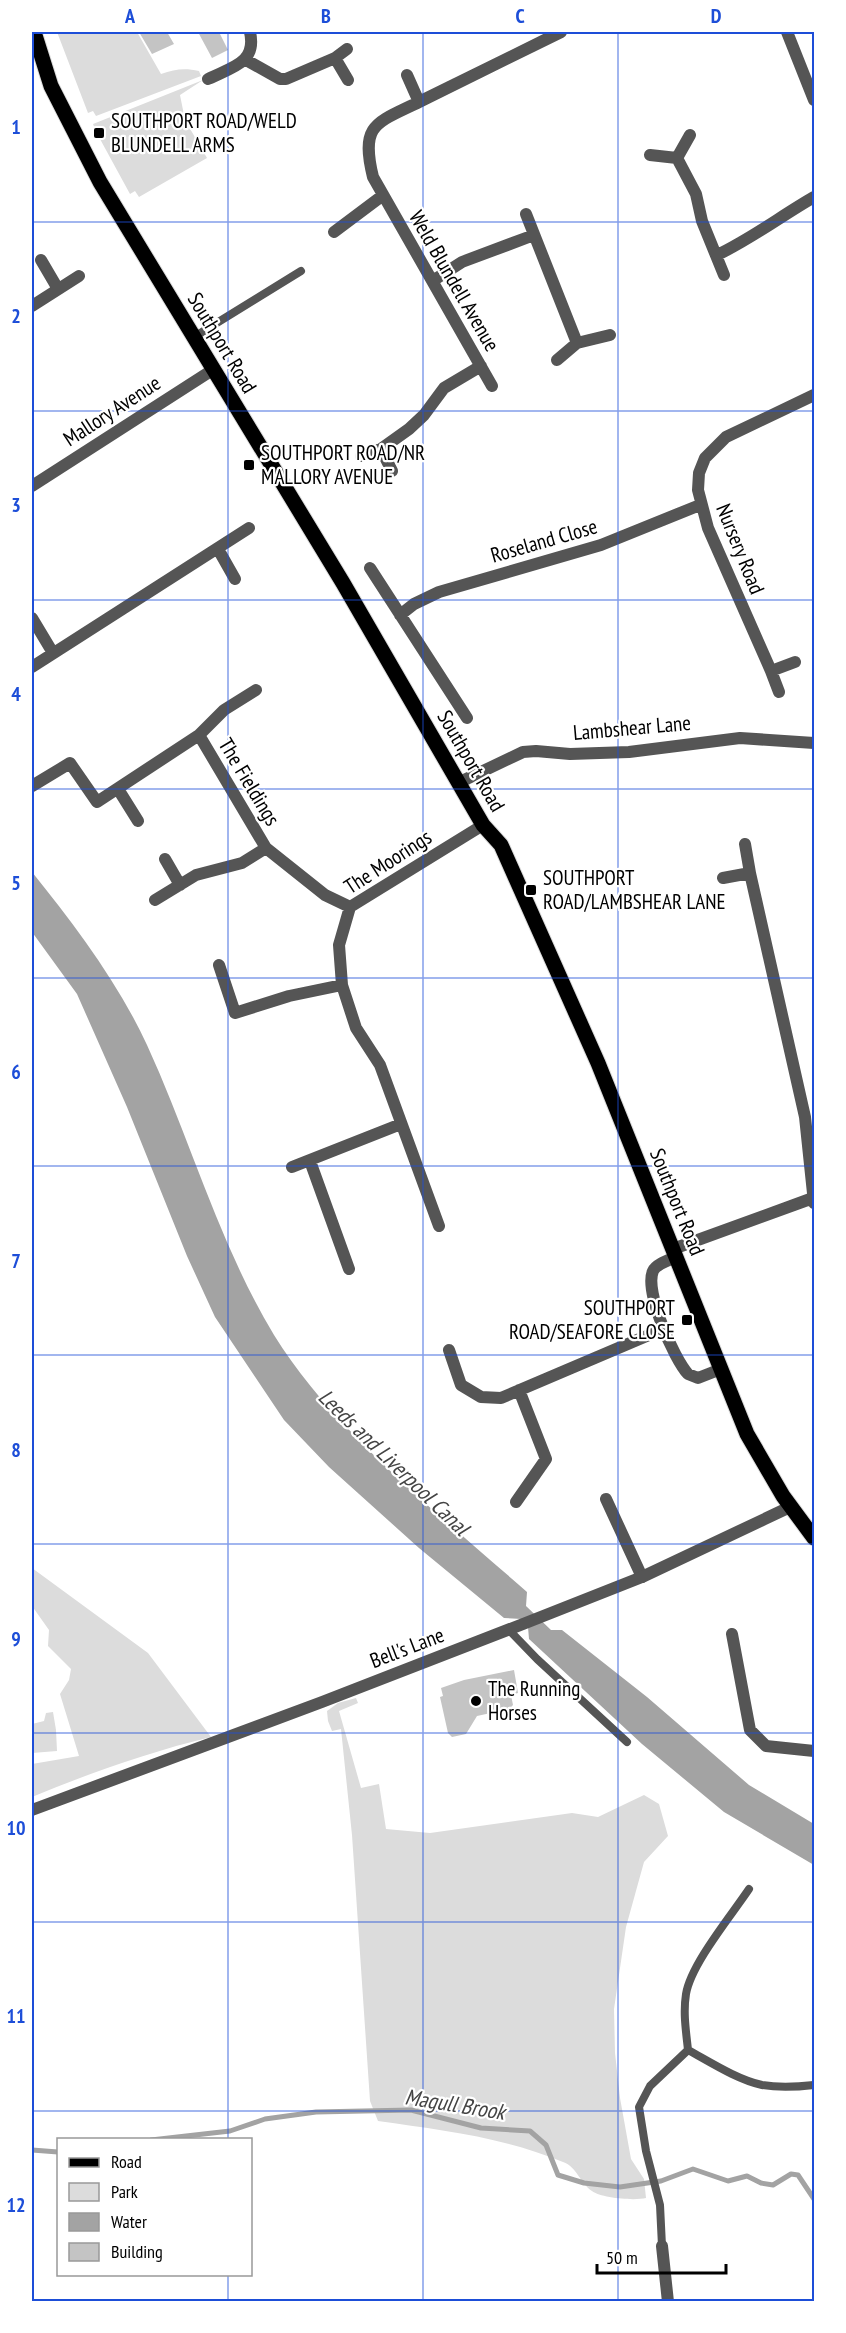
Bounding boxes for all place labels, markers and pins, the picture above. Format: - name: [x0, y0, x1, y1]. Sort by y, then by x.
- place label: SOUTHPORT ROAD/WELD BLUNDELL ARMS: [111, 107, 297, 158]
- marker: SOUTHPORT ROAD/WELD BLUNDELL ARMS: [92, 126, 106, 140]
- place label: SOUTHPORT ROAD/NR MALLORY AVENUE: [261, 439, 425, 490]
- marker: SOUTHPORT ROAD/NR MALLORY AVENUE: [242, 458, 256, 472]
- place label: SOUTHPORT ROAD/LAMBSHEAR LANE: [543, 864, 726, 915]
- marker: SOUTHPORT ROAD/LAMBSHEAR LANE: [524, 883, 538, 897]
- place label: SOUTHPORT ROAD/SEAFORE CLOSE: [509, 1294, 676, 1345]
- marker: SOUTHPORT ROAD/SEAFORE CLOSE: [680, 1313, 694, 1327]
- place label: The Running Horses: [488, 1675, 580, 1726]
- marker: The Running Horses: [469, 1694, 483, 1708]

